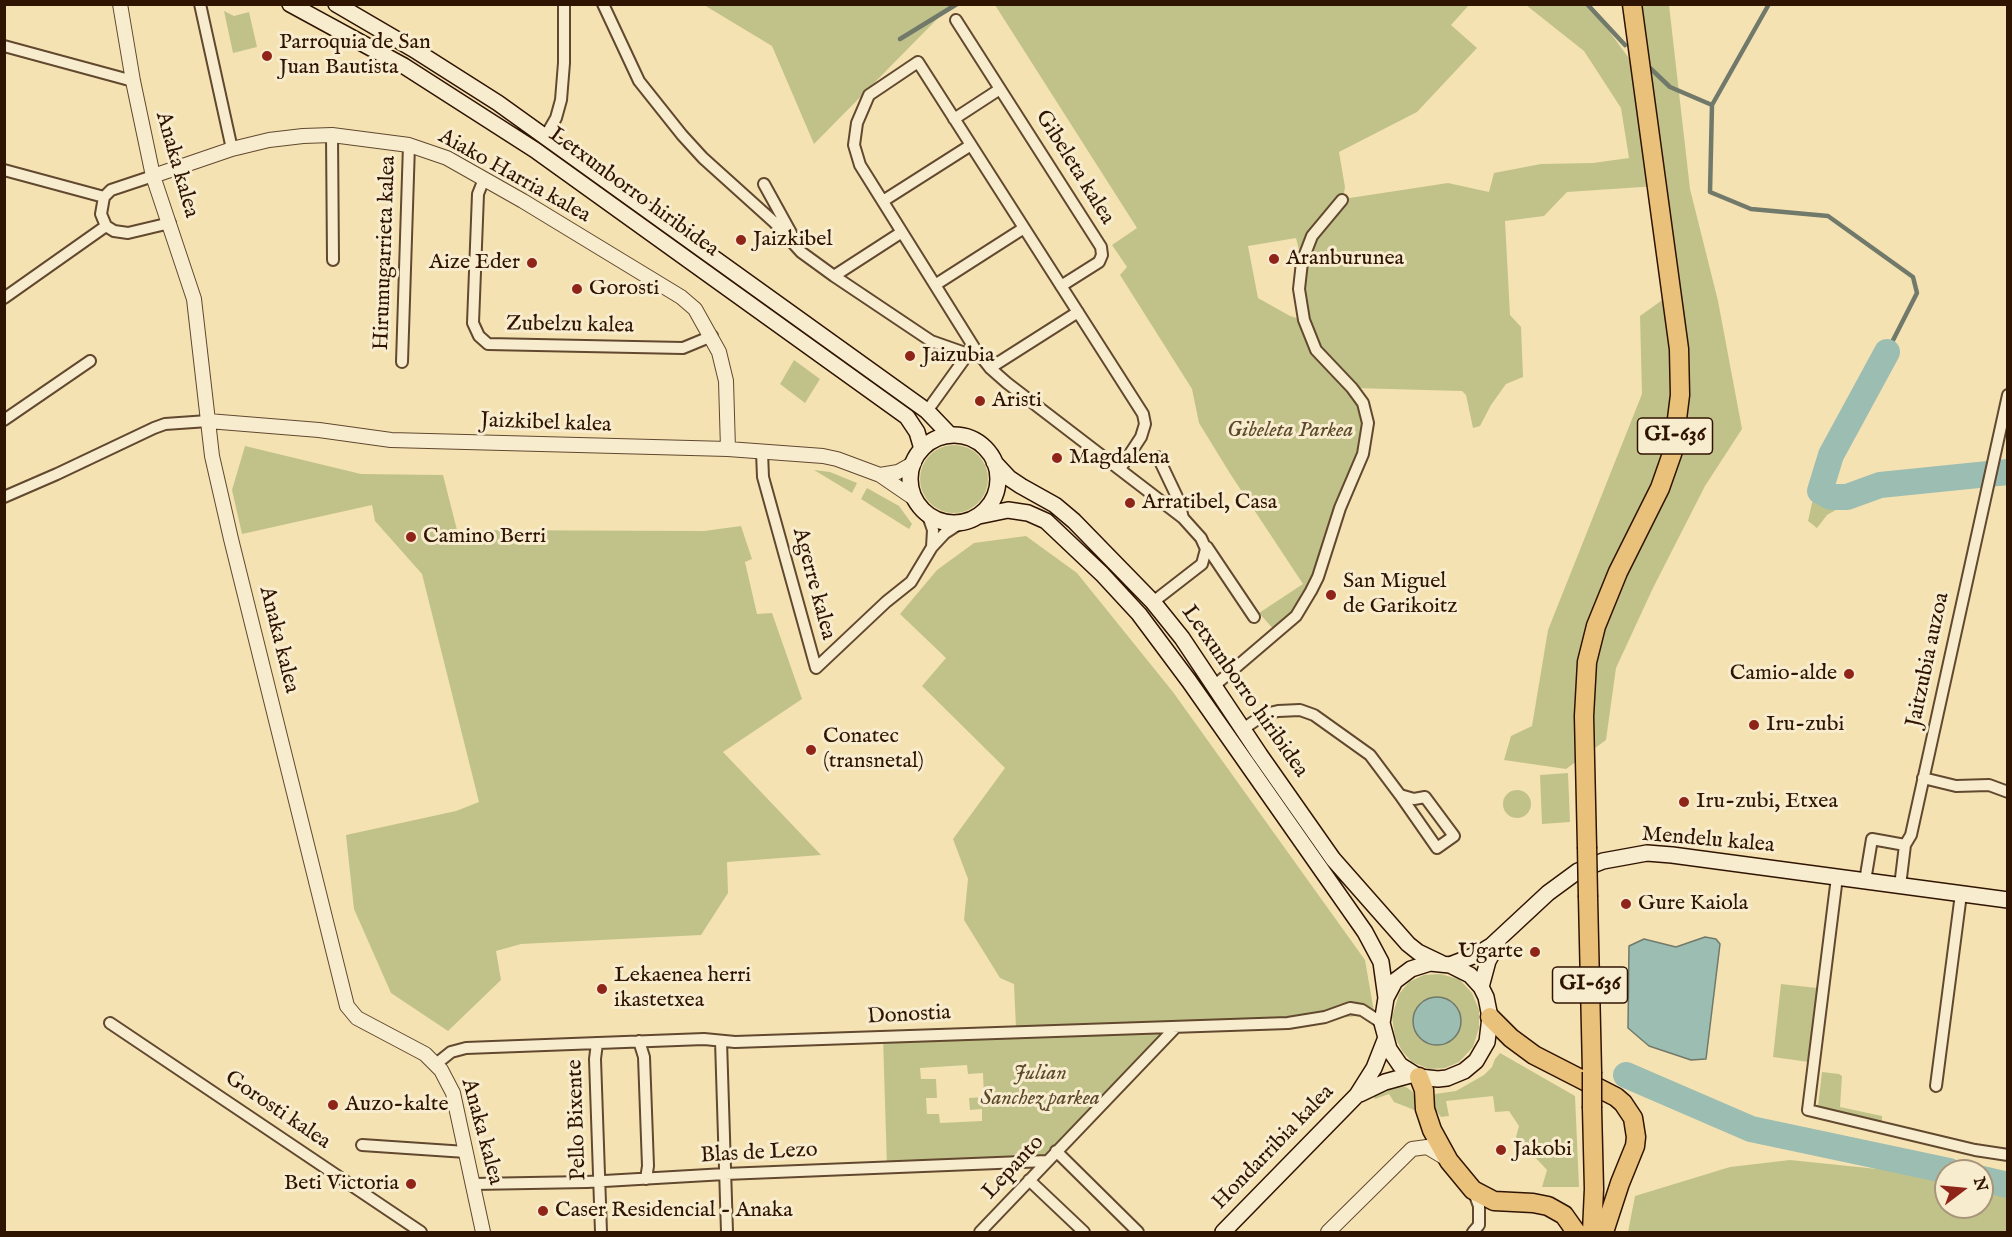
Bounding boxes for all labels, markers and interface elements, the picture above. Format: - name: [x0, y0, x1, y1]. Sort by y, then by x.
- place label: Parroquia de San Juan Bautista: [279, 30, 431, 82]
- marker: Parroquia de San Juan Bautista: [260, 49, 274, 63]
- street label: Gibeleta kalea: [1028, 106, 1120, 230]
- street label: Anaka kalea: [148, 109, 204, 221]
- street label: Letxunborro hiribidea: [543, 122, 723, 264]
- street label: Aiako Harria kalea: [433, 124, 595, 230]
- street label: Hirumugarrieta kalea: [369, 155, 403, 351]
- place label: Jaizkibel: [753, 227, 832, 253]
- marker: Jaizkibel: [734, 233, 748, 247]
- place label: Aranburunea: [1286, 246, 1404, 272]
- place label: Aize Eder: [429, 250, 520, 276]
- marker: Aranburunea: [1267, 252, 1281, 266]
- marker: Aize Eder: [525, 256, 539, 270]
- place label: Gorosti: [589, 276, 659, 302]
- marker: Gorosti: [570, 282, 584, 296]
- street label: Zubelzu kalea: [506, 312, 634, 340]
- place label: Jaizubia: [922, 343, 994, 369]
- marker: Jaizubia: [903, 349, 917, 363]
- place label: Aristi: [992, 388, 1042, 414]
- marker: Aristi: [973, 394, 987, 408]
- street label: Jaizkibel kalea: [480, 409, 612, 439]
- park label: Gibeleta Parkea: [1227, 418, 1353, 444]
- road number: GI-636: [1638, 418, 1712, 454]
- place label: Magdalena: [1069, 445, 1170, 471]
- marker: Magdalena: [1050, 451, 1064, 465]
- place label: Arratibel, Casa: [1142, 490, 1277, 516]
- marker: Arratibel, Casa: [1123, 496, 1137, 510]
- place label: Camino Berri: [423, 524, 546, 550]
- street label: Agerre kalea: [785, 525, 841, 643]
- marker: Camino Berri: [404, 530, 418, 544]
- place label: San Miguel de Garikoitz: [1343, 569, 1458, 620]
- street label: Anaka kalea: [252, 584, 304, 696]
- marker: San Miguel de Garikoitz: [1324, 588, 1338, 602]
- street label: Jaitzubia auzoa: [1902, 590, 1956, 730]
- street label: Letxunborro hiribidea: [1175, 601, 1313, 783]
- place label: Camio-alde: [1730, 661, 1837, 687]
- marker: Camio-alde: [1842, 667, 1856, 681]
- place label: Iru-zubi: [1766, 712, 1844, 738]
- marker: Iru-zubi: [1747, 718, 1761, 732]
- place label: Conatec (transnetal): [823, 724, 924, 776]
- marker: Conatec (transnetal): [804, 743, 818, 757]
- place label: Iru-zubi, Etxea: [1696, 789, 1838, 815]
- marker: Iru-zubi, Etxea: [1677, 795, 1691, 809]
- street label: Mendelu kalea: [1641, 822, 1775, 860]
- place label: Gure Kaiola: [1638, 891, 1748, 917]
- marker: Gure Kaiola: [1619, 897, 1633, 911]
- place label: Ugarte: [1458, 939, 1523, 965]
- marker: Ugarte: [1528, 945, 1542, 959]
- place label: Lekaenea herri ikastetxea: [614, 963, 751, 1014]
- road number: GI-636: [1552, 967, 1628, 1003]
- marker: Lekaenea herri ikastetxea: [595, 982, 609, 996]
- street label: Donostia: [867, 1001, 951, 1031]
- street label: Pello Bixente: [563, 1059, 593, 1181]
- park label: Julian Sanchez parkea: [980, 1061, 1100, 1112]
- street label: Gorosti kalea: [219, 1066, 335, 1156]
- street label: Anaka kalea: [454, 1076, 508, 1188]
- street label: Hondarribia kalea: [1208, 1080, 1340, 1216]
- place label: Auzo-kalte: [345, 1092, 448, 1118]
- marker: Auzo-kalte: [326, 1098, 340, 1112]
- street label: Lepanto: [978, 1130, 1050, 1206]
- place label: Jakobi: [1513, 1137, 1572, 1163]
- street label: Blas de Lezo: [700, 1138, 818, 1170]
- marker: Jakobi: [1494, 1143, 1508, 1157]
- north arrow: [1934, 1159, 1994, 1219]
- place label: Beti Victoria: [284, 1171, 399, 1197]
- text: N: [1968, 1175, 1991, 1194]
- marker: Beti Victoria: [404, 1177, 418, 1191]
- place label: Caser Residencial - Anaka: [555, 1198, 793, 1224]
- marker: Caser Residencial - Anaka: [536, 1204, 550, 1218]

